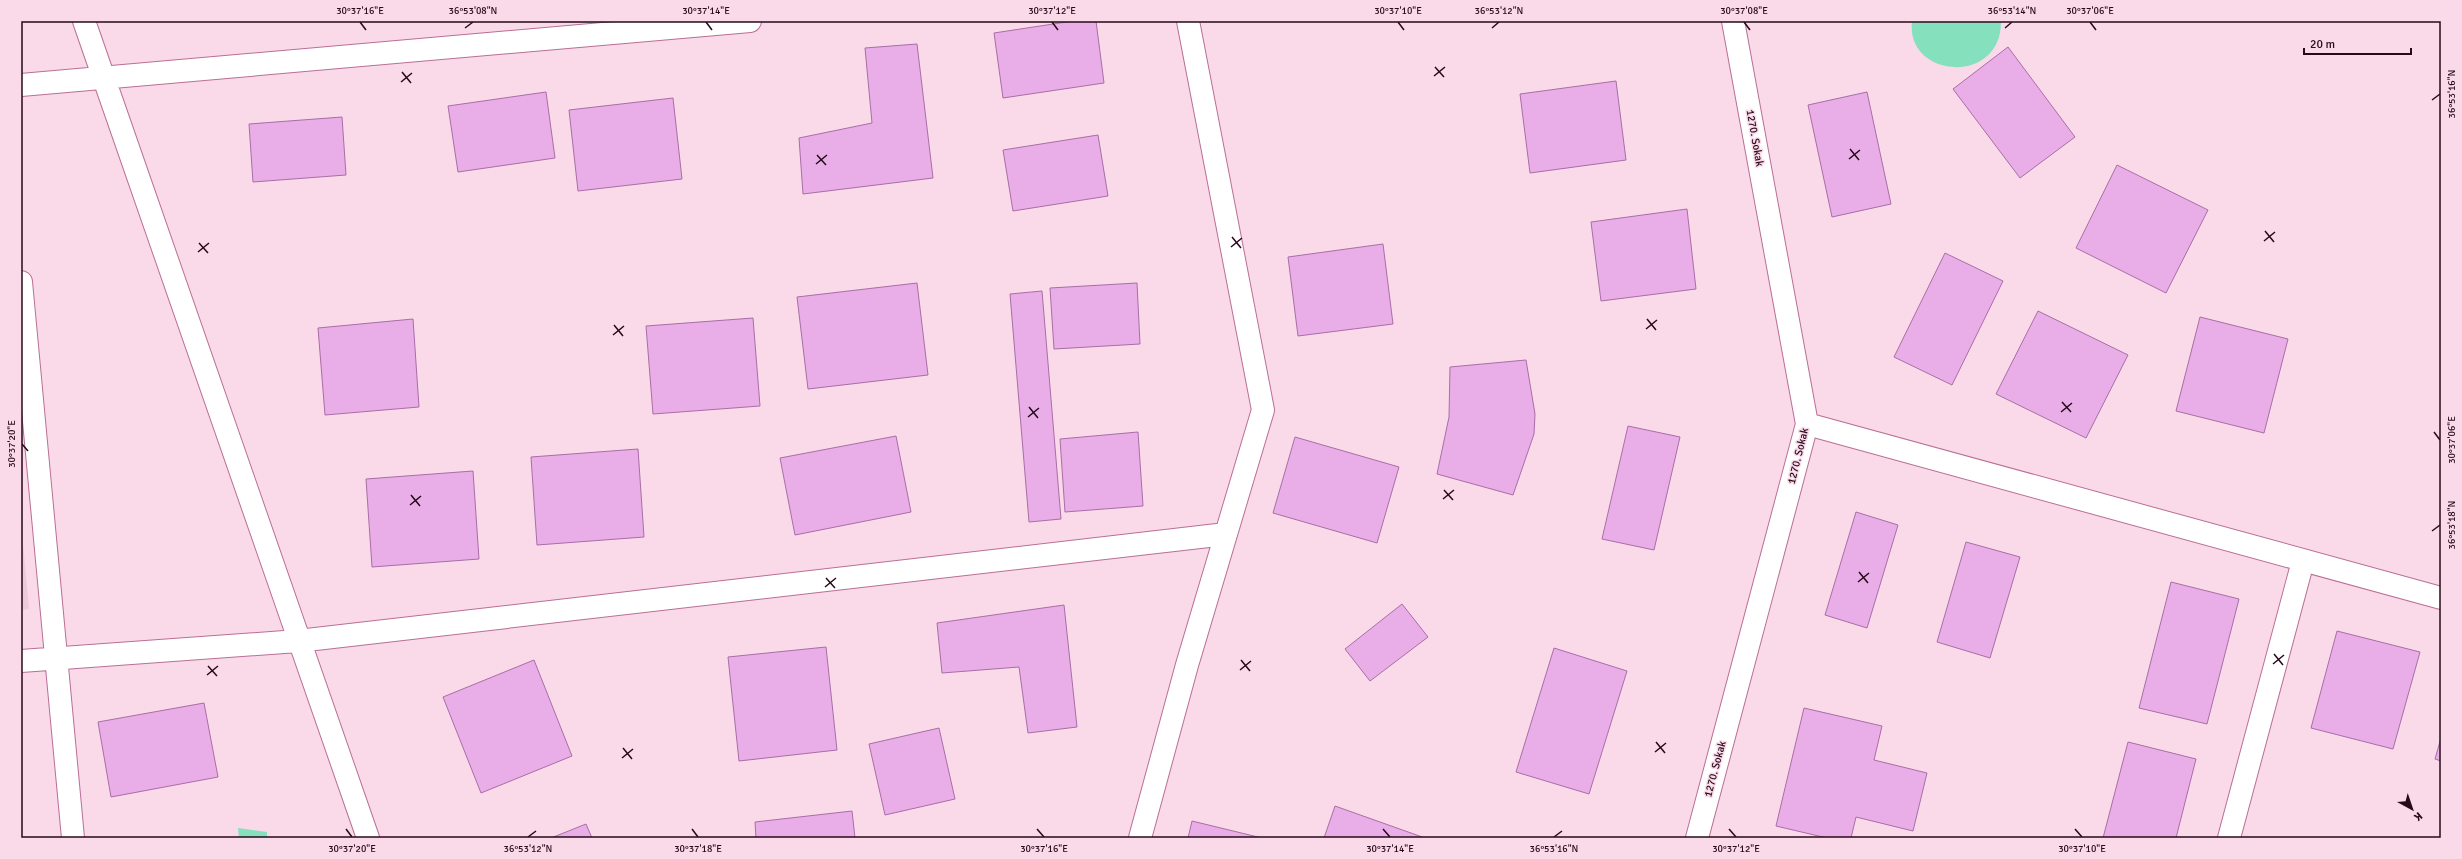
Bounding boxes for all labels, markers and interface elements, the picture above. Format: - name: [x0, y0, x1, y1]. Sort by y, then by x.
- text: 30°37'16"E: [336, 5, 384, 17]
- text: 36°53'08"N: [449, 5, 497, 17]
- text: 30°37'14"E: [682, 5, 730, 17]
- text: 30°37'12"E: [1028, 5, 1076, 17]
- text: 30°37'10"E: [1374, 5, 1422, 17]
- text: 36°53'12"N: [1475, 5, 1523, 17]
- text: 30°37'08"E: [1720, 5, 1768, 17]
- text: 36°53'14"N: [1988, 5, 2036, 17]
- text: 30°37'06"E: [2066, 5, 2114, 17]
- scale bar: [2304, 30, 2411, 56]
- text: 20 m: [2310, 37, 2335, 52]
- text: 36°53'16"N: [2446, 70, 2458, 118]
- street label: 1270. Sokak: [1744, 109, 1766, 168]
- text: 30°37'06"E: [2446, 416, 2458, 464]
- text: 30°37'20"E: [6, 420, 18, 468]
- street label: 1270. Sokak: [1785, 426, 1811, 485]
- text: 36°53'18"N: [2446, 501, 2458, 549]
- street label: 1270. Sokak: [1701, 739, 1729, 798]
- north arrow: [2392, 789, 2432, 829]
- text: K: [2411, 809, 2425, 824]
- text: 30°37'20"E: [328, 843, 376, 855]
- text: 36°53'12"N: [504, 843, 552, 855]
- text: 30°37'18"E: [674, 843, 722, 855]
- text: 30°37'16"E: [1020, 843, 1068, 855]
- text: 30°37'14"E: [1366, 843, 1414, 855]
- text: 36°53'16"N: [1530, 843, 1578, 855]
- text: 30°37'12"E: [1712, 843, 1760, 855]
- text: 30°37'10"E: [2058, 843, 2106, 855]

